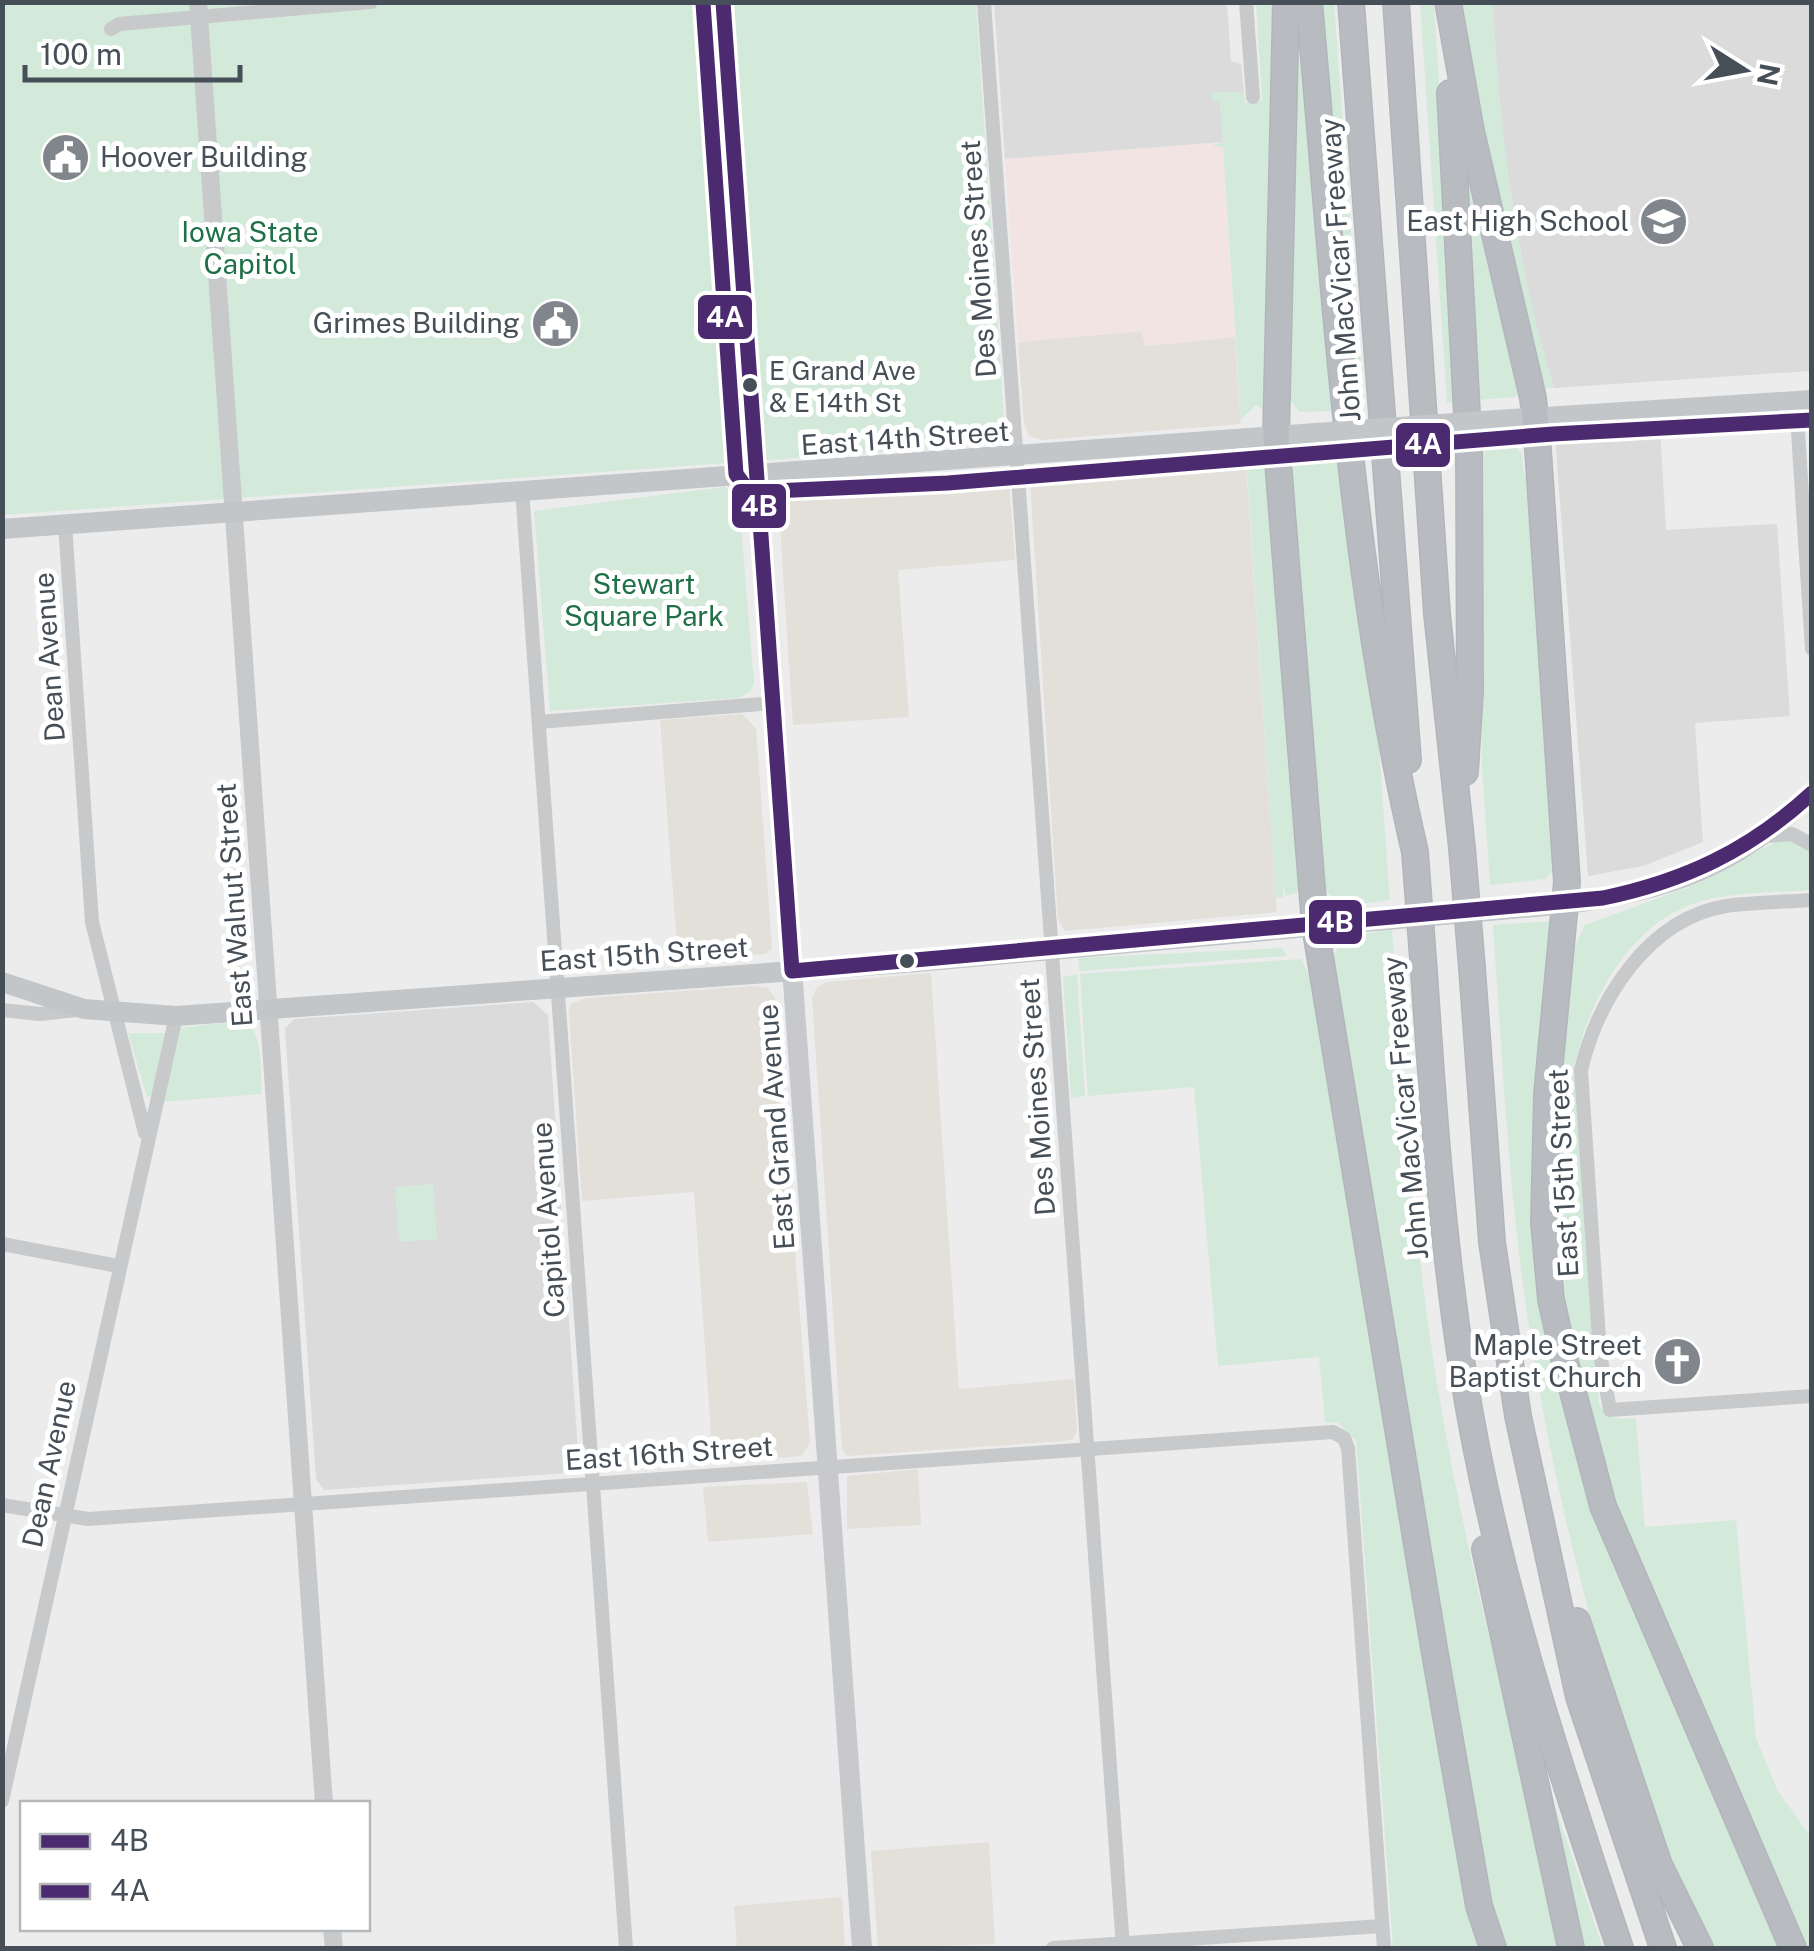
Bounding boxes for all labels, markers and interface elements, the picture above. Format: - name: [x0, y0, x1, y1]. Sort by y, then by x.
- scale bar: [25, 20, 240, 82]
- north arrow: [1694, 20, 1794, 120]
- text: 100 m: [40, 36, 122, 72]
- text: N: [1751, 61, 1787, 89]
- street label: John MacVicar Freeway: [1312, 117, 1367, 423]
- public building icon: Hoover Building: [39, 131, 91, 183]
- street label: Des Moines Street: [953, 139, 1002, 379]
- place label: Hoover Building: [100, 140, 308, 173]
- school or university icon: East High School: [1638, 195, 1690, 247]
- place label: East High School: [1406, 204, 1629, 237]
- park label: Iowa State Capitol: [181, 215, 319, 280]
- line badge: 4A: [696, 293, 754, 341]
- public building icon: Grimes Building: [529, 297, 581, 349]
- text: 4A: [706, 300, 744, 333]
- place label: Grimes Building: [313, 306, 520, 339]
- place label: E Grand Ave & E 14th St: [769, 355, 916, 418]
- marker: E Grand Ave & E 14th St: [740, 375, 760, 395]
- street label: East 14th Street: [800, 414, 1010, 461]
- line badge: 4A: [1394, 421, 1452, 469]
- text: 4A: [1404, 427, 1442, 460]
- line badge: 4B: [730, 482, 788, 530]
- text: 4B: [740, 489, 778, 522]
- park label: Stewart Square Park: [564, 567, 724, 632]
- street label: Dean Avenue: [26, 571, 71, 743]
- street label: East Walnut Street: [209, 782, 258, 1028]
- line badge: 4B: [1307, 898, 1364, 946]
- text: 4B: [1316, 905, 1354, 938]
- street label: East 15th Street: [539, 930, 749, 977]
- unlabelled marker: [897, 951, 917, 971]
- street label: John MacVicar Freeway: [1375, 955, 1434, 1261]
- street label: Des Moines Street: [1012, 977, 1061, 1217]
- street label: East Grand Avenue: [750, 1003, 801, 1251]
- street label: East 15th Street: [1541, 1068, 1584, 1278]
- street label: Capitol Avenue: [524, 1121, 571, 1319]
- place label: Maple Street Baptist Church: [1449, 1328, 1642, 1393]
- church icon: Maple Street Baptist Church: [1651, 1335, 1703, 1387]
- street label: Dean Avenue: [15, 1377, 82, 1550]
- street label: East 16th Street: [564, 1429, 774, 1476]
- legend: [20, 1801, 370, 1931]
- text: 4B: [110, 1822, 149, 1858]
- text: 4A: [110, 1872, 150, 1908]

